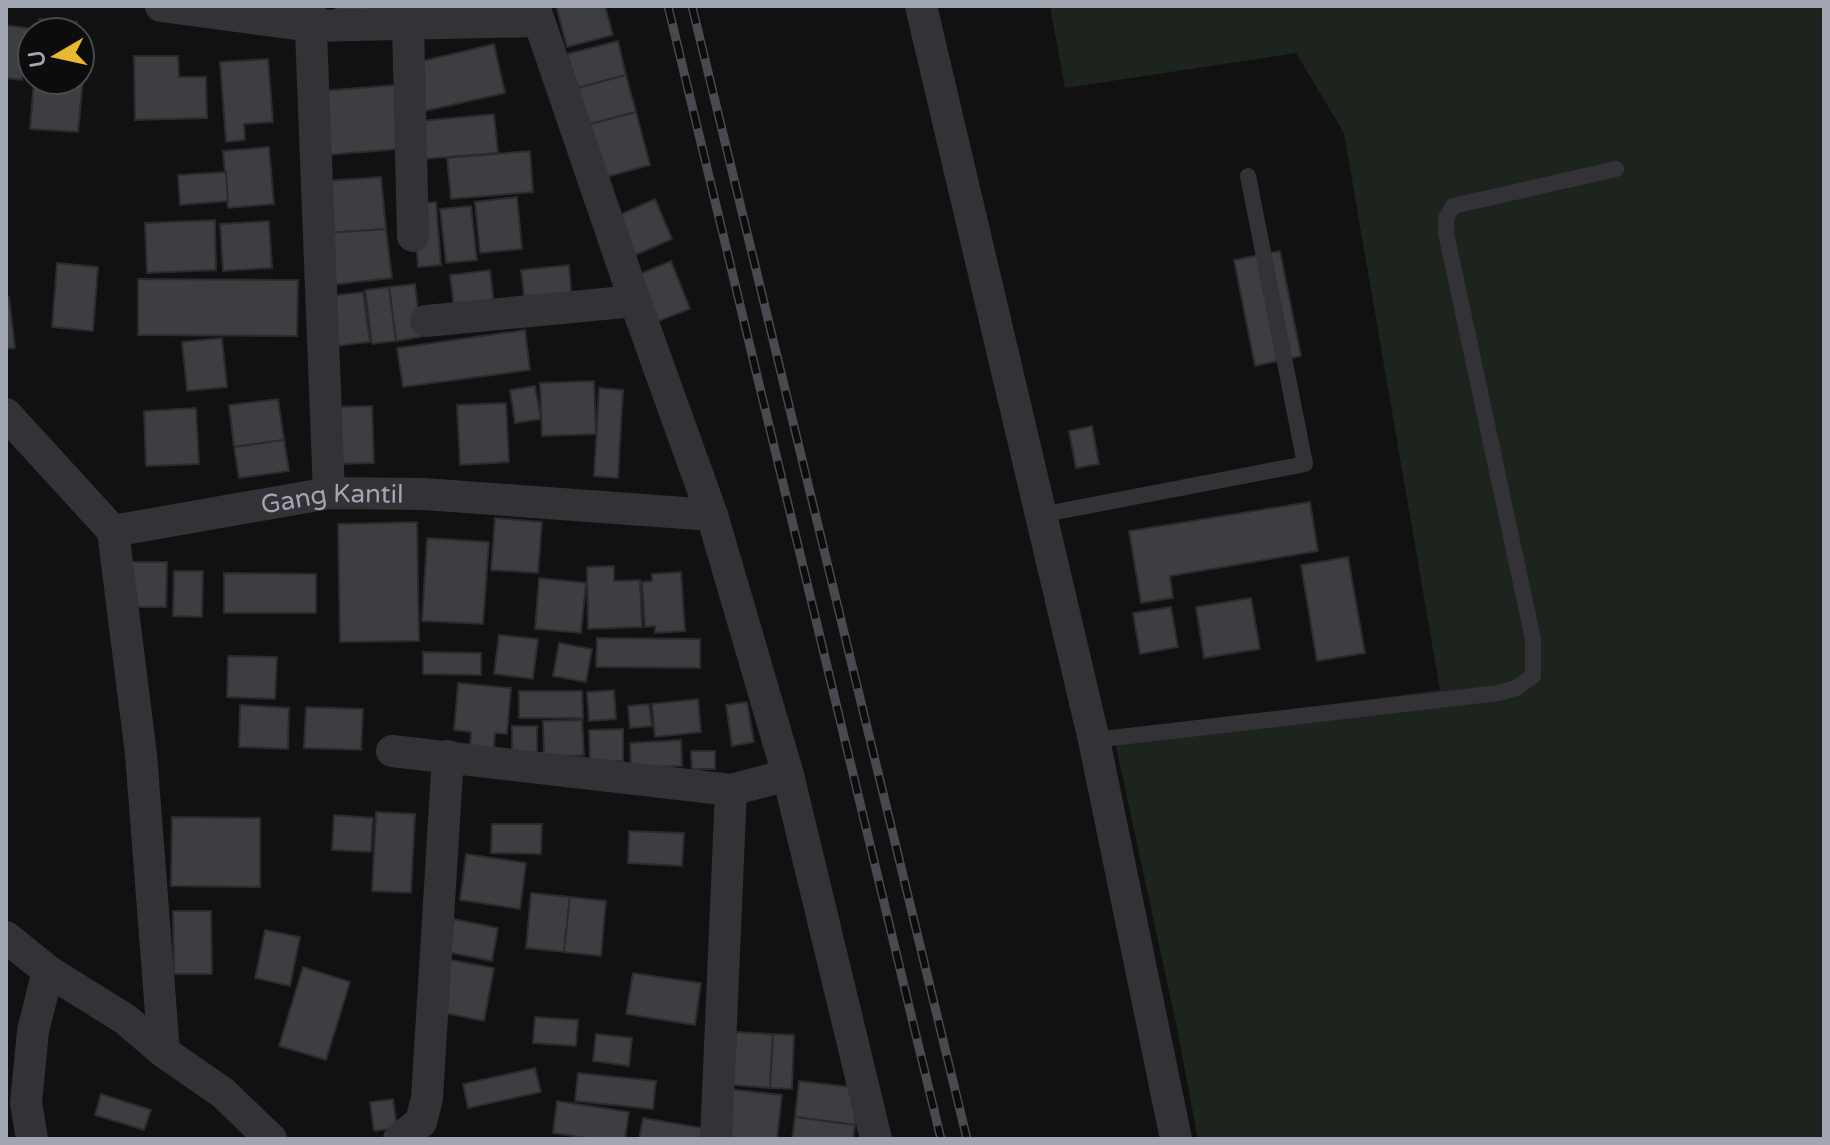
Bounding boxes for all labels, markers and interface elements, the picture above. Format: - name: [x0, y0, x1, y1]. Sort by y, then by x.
- north arrow: [16, 16, 96, 96]
- text: U: [23, 49, 51, 69]
- street label: Gang Kantil: [258, 478, 404, 521]

